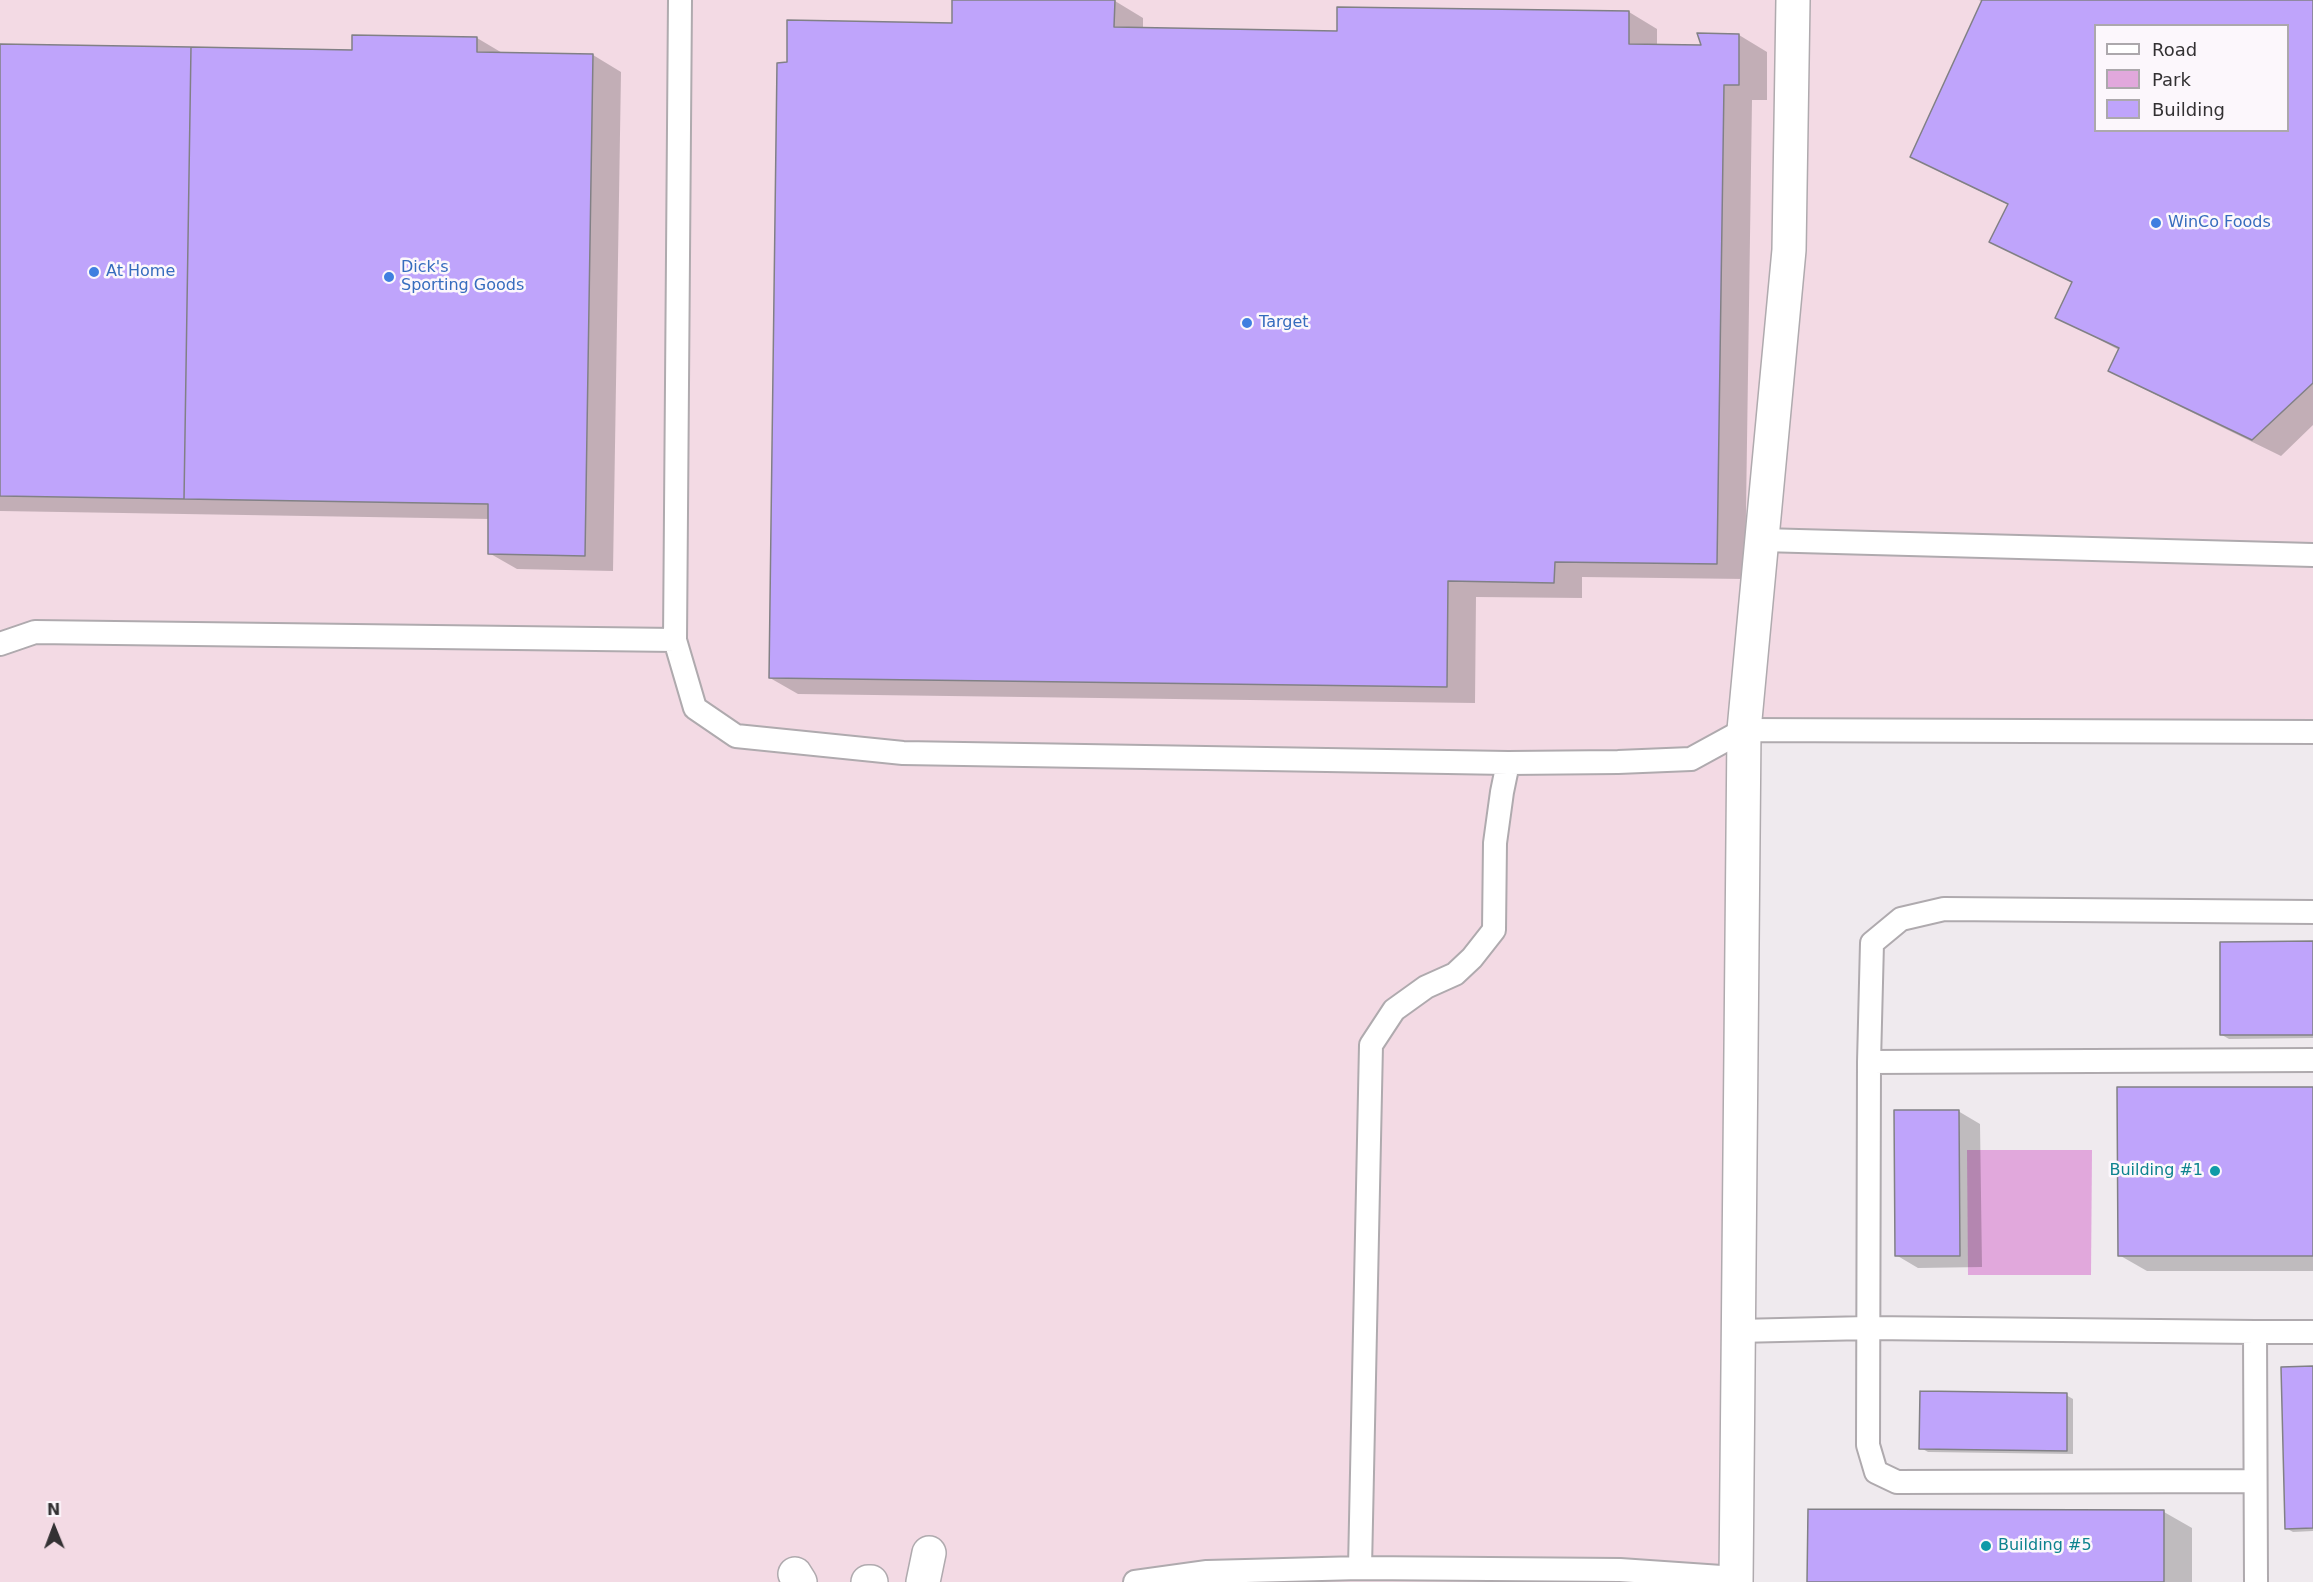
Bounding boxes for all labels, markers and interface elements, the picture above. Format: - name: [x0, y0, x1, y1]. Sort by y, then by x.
- legend: [2094, 24, 2289, 132]
- text: Road: [2152, 39, 2197, 60]
- text: Park: [2152, 69, 2191, 90]
- text: Building: [2152, 99, 2225, 120]
- place label: WinCo Foods: [2168, 213, 2271, 233]
- marker: WinCo Foods: [2149, 216, 2163, 230]
- place label: Dick's Sporting Goods: [401, 258, 524, 296]
- place label: At Home: [106, 262, 175, 282]
- marker: At Home: [87, 265, 101, 279]
- marker: Dick's Sporting Goods: [382, 270, 396, 284]
- place label: Target: [1259, 313, 1308, 333]
- marker: Target: [1240, 316, 1254, 330]
- place label: Building #1: [2109, 1161, 2203, 1181]
- marker: Building #1: [2208, 1164, 2222, 1178]
- north arrow: [24, 1498, 84, 1558]
- text: N: [47, 1500, 61, 1519]
- place label: Building #5: [1998, 1536, 2092, 1556]
- marker: Building #5: [1979, 1539, 1993, 1553]

